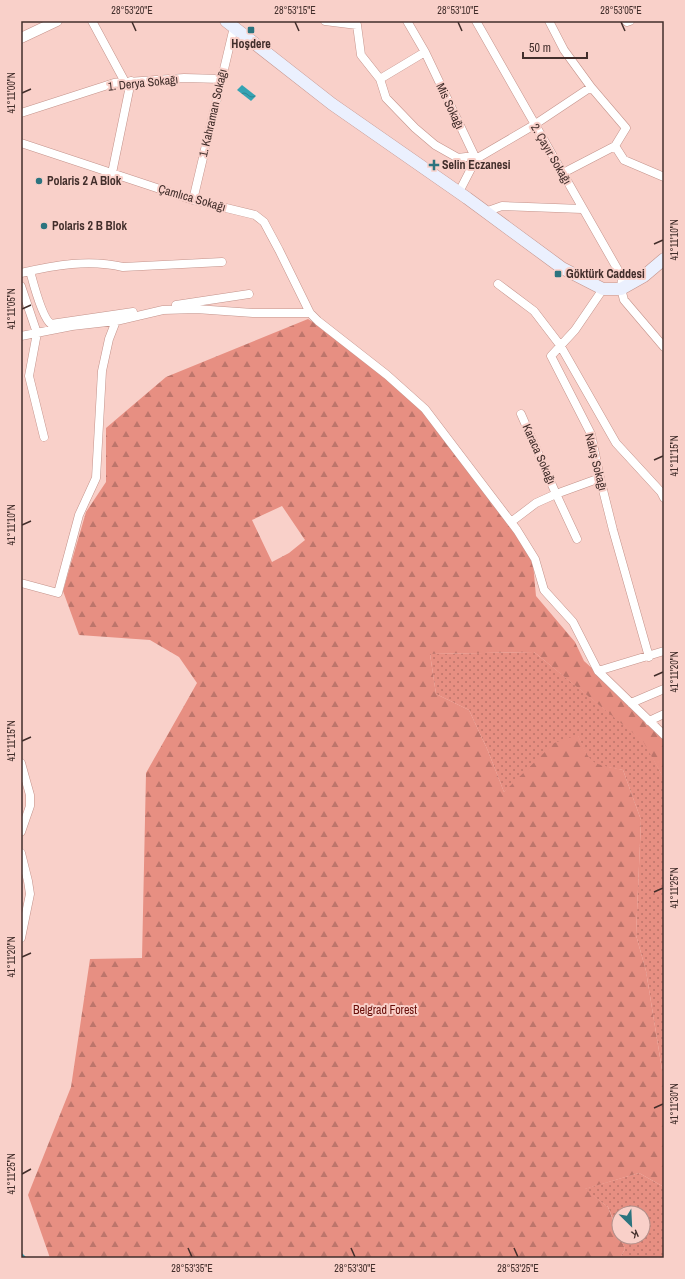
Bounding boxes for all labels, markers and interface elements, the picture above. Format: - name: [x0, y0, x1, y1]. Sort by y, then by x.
- text: 28°53'20"E: [111, 4, 153, 17]
- text: 28°53'15"E: [274, 4, 316, 17]
- text: 28°53'10"E: [437, 4, 479, 17]
- text: 28°53'05"E: [600, 4, 642, 17]
- marker: Hoşdere: [246, 25, 256, 35]
- scale bar: [523, 34, 587, 60]
- place label: Hoşdere: [231, 36, 271, 52]
- text: 50 m: [529, 40, 551, 56]
- street label: 1. Kahraman Sokağı: [195, 67, 231, 159]
- street label: 1. Derya Sokağı: [107, 71, 179, 95]
- text: 41°11'00"N: [5, 72, 18, 114]
- street label: Mis Sokağı: [432, 80, 468, 132]
- street label: 2. Çayır Sokağı: [527, 121, 575, 187]
- place label: Selin Eczanesi: [442, 157, 511, 173]
- marker: Selin Eczanesi: [429, 160, 439, 170]
- place label: Polaris 2 A Blok: [47, 173, 122, 189]
- marker: Polaris 2 A Blok: [34, 176, 44, 186]
- street label: Çamlıca Sokağı: [156, 181, 228, 215]
- place label: Polaris 2 B Blok: [52, 218, 127, 234]
- text: 41°11'10"N: [668, 219, 681, 261]
- marker: Polaris 2 B Blok: [39, 221, 49, 231]
- place label: Göktürk Caddesi: [566, 266, 645, 282]
- marker: Göktürk Caddesi: [553, 269, 563, 279]
- text: 41°11'05"N: [5, 288, 18, 330]
- street label: Karaca Sokağı: [519, 421, 559, 487]
- street label: Nakış Sokağı: [581, 432, 611, 492]
- text: 41°11'15"N: [668, 435, 681, 477]
- text: 41°11'10"N: [5, 504, 18, 546]
- text: 41°11'20"N: [668, 651, 681, 693]
- text: 41°11'15"N: [5, 720, 18, 762]
- text: 41°11'25"N: [668, 867, 681, 909]
- text: 41°11'20"N: [5, 936, 18, 978]
- park label: Belgrad Forest: [353, 1002, 417, 1018]
- text: 41°11'30"N: [668, 1083, 681, 1125]
- text: 41°11'25"N: [5, 1153, 18, 1195]
- north arrow: [611, 1205, 651, 1245]
- text: K: [629, 1226, 641, 1242]
- text: 28°53'35"E: [171, 1262, 213, 1275]
- text: 28°53'30"E: [334, 1262, 376, 1275]
- text: 28°53'25"E: [497, 1262, 539, 1275]

